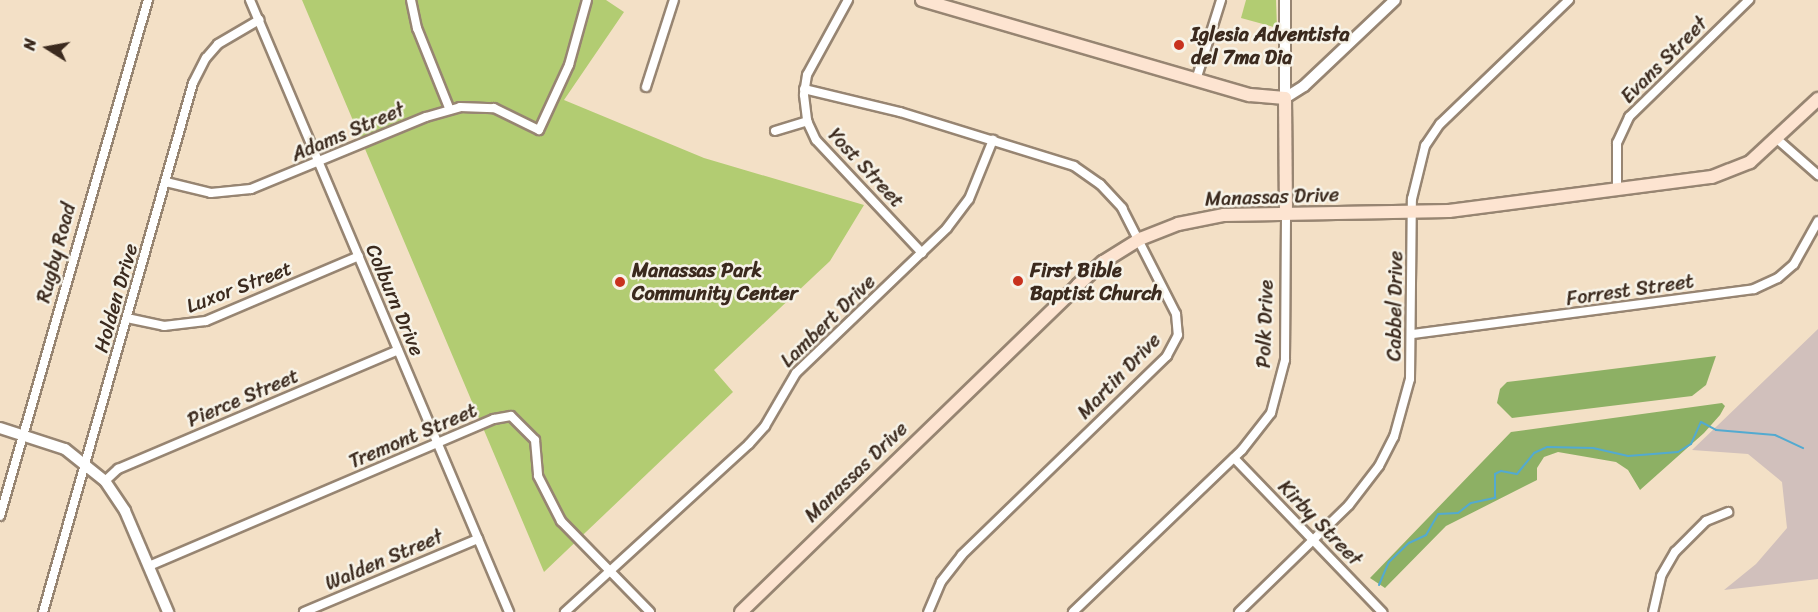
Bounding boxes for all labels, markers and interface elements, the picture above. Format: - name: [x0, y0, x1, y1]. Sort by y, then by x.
- street label: Evans Street: [1616, 12, 1712, 108]
- north arrow: [18, 18, 78, 78]
- place label: Iglesia Adventista del 7ma Dia: [1191, 22, 1350, 69]
- text: N: [15, 36, 45, 53]
- marker: Iglesia Adventista del 7ma Dia: [1172, 38, 1186, 52]
- street label: Adams Street: [288, 97, 408, 167]
- street label: Yost Street: [823, 123, 909, 213]
- street label: Manassas Drive: [1204, 183, 1340, 211]
- street label: Rugby Road: [31, 201, 81, 305]
- street label: Colburn Drive: [361, 240, 429, 360]
- street label: Holden Drive: [89, 241, 143, 355]
- street label: Cabbel Drive: [1382, 250, 1408, 362]
- street label: Luxor Street: [182, 256, 296, 318]
- place label: Manassas Park Community Center: [632, 258, 798, 305]
- place label: First Bible Baptist Church: [1030, 258, 1162, 305]
- street label: Forrest Street: [1565, 269, 1695, 311]
- street label: Lambert Drive: [775, 270, 881, 372]
- marker: First Bible Baptist Church: [1011, 274, 1025, 288]
- marker: Manassas Park Community Center: [613, 275, 627, 289]
- street label: Polk Drive: [1251, 279, 1279, 369]
- street label: Martin Drive: [1072, 328, 1166, 424]
- street label: Pierce Street: [184, 364, 302, 432]
- street label: Tremont Street: [346, 398, 480, 474]
- street label: Manassas Drive: [799, 417, 913, 527]
- street label: Kirby Street: [1273, 475, 1367, 571]
- street label: Walden Street: [321, 524, 447, 596]

